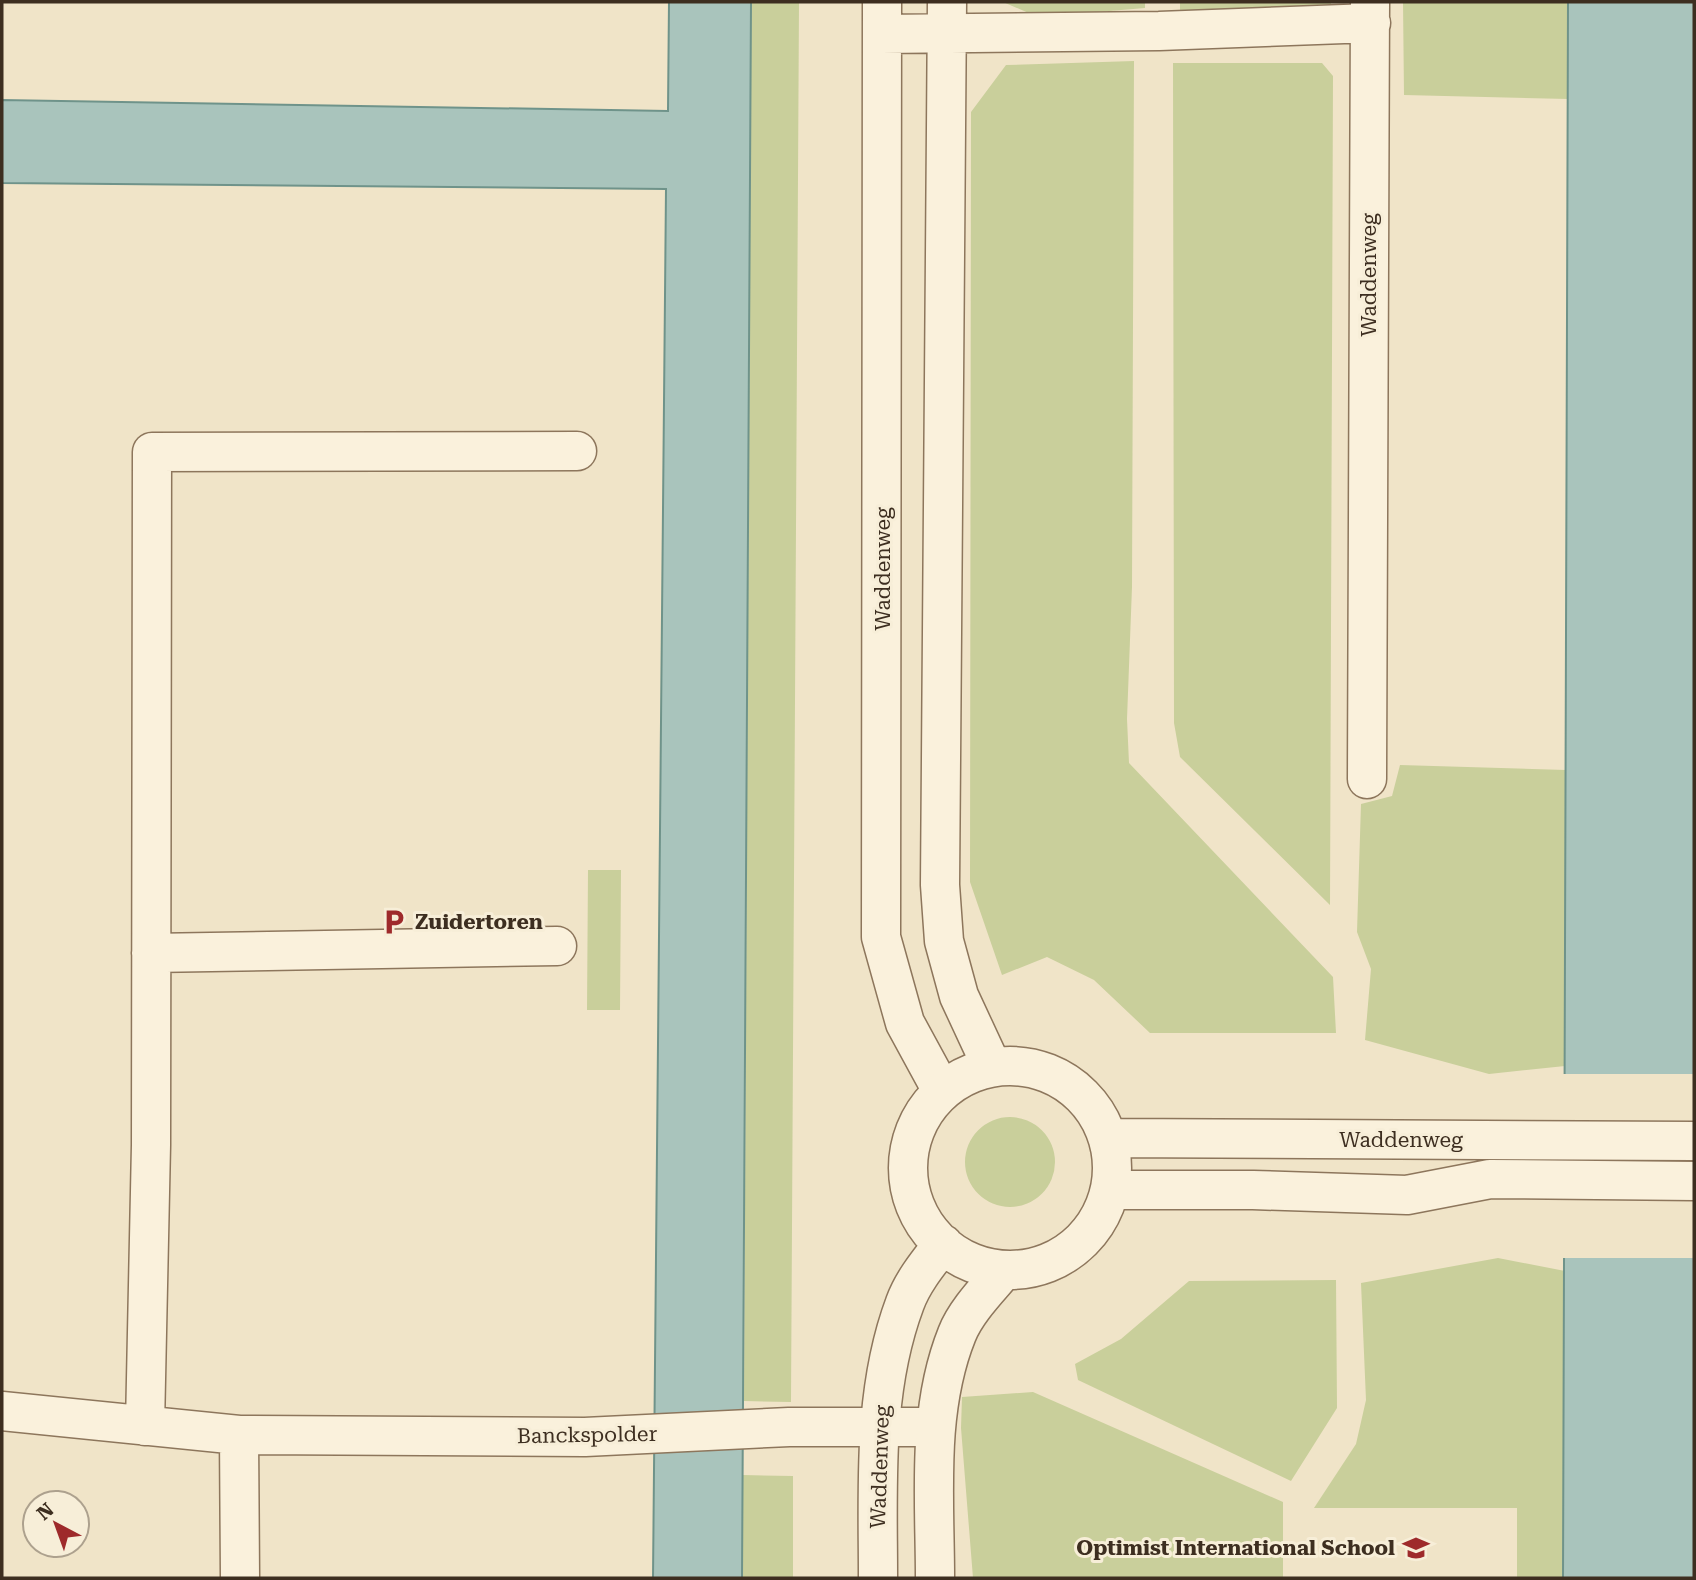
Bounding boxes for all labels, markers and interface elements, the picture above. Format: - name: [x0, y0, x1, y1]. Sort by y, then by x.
- street label: Waddenweg: [1357, 213, 1381, 337]
- street label: Waddenweg: [871, 507, 895, 631]
- parking icon: Zuidertoren: [379, 907, 409, 937]
- place label: Zuidertoren: [415, 910, 543, 934]
- street label: Waddenweg: [1339, 1128, 1463, 1152]
- street label: Waddenweg: [866, 1405, 894, 1529]
- street label: Banckspolder: [517, 1422, 658, 1448]
- north arrow: [21, 1489, 91, 1559]
- text: N: [32, 1498, 59, 1525]
- school or university icon: Optimist International School: [1401, 1533, 1431, 1563]
- place label: Optimist International School: [1076, 1536, 1395, 1560]

